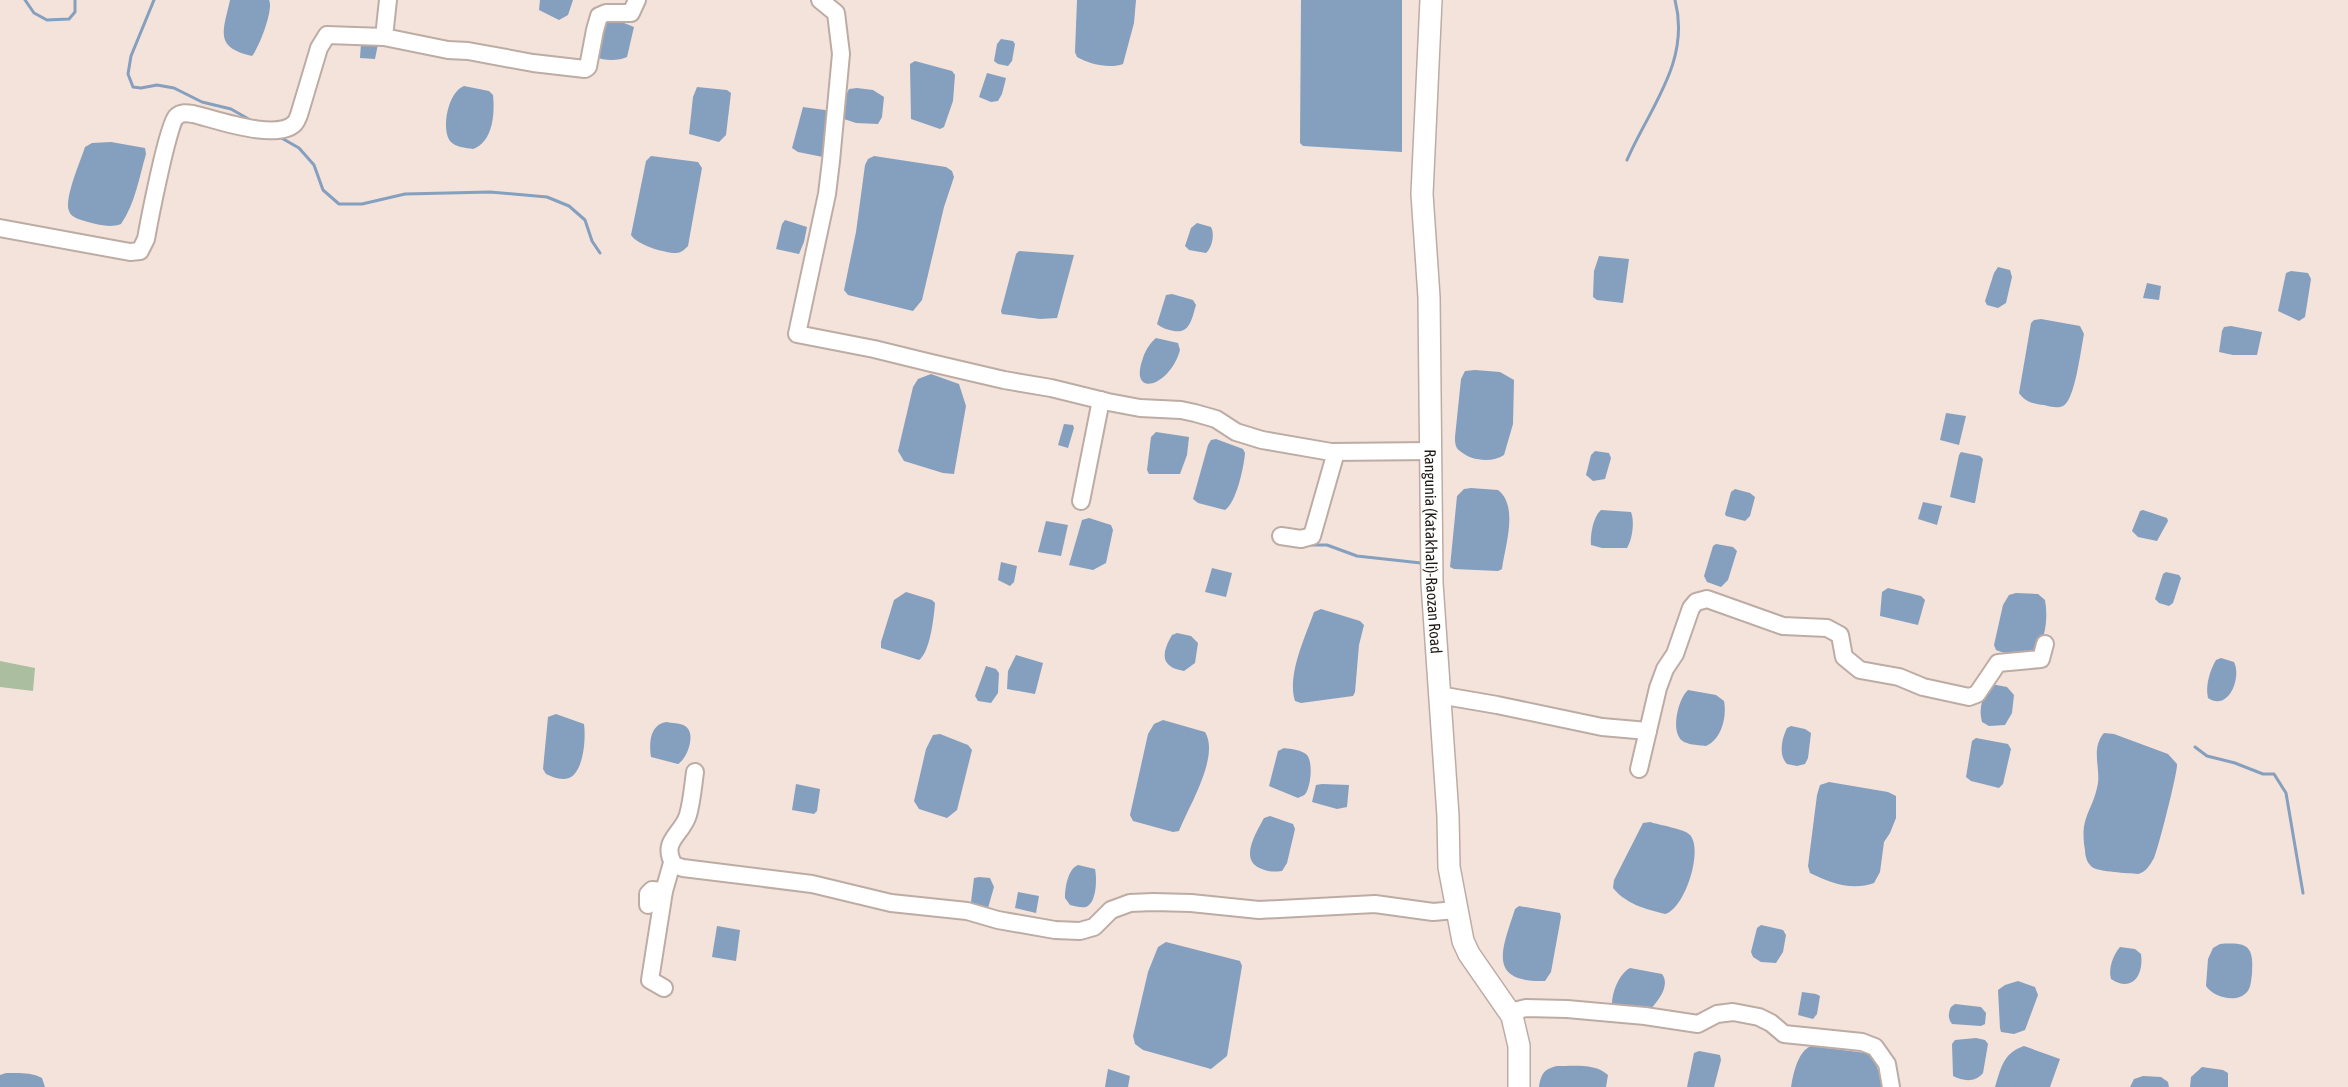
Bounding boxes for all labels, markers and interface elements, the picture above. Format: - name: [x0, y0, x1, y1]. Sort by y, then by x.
- street label: Rangunia (Katakhali)-Raozan Road: [1421, 449, 1446, 654]

